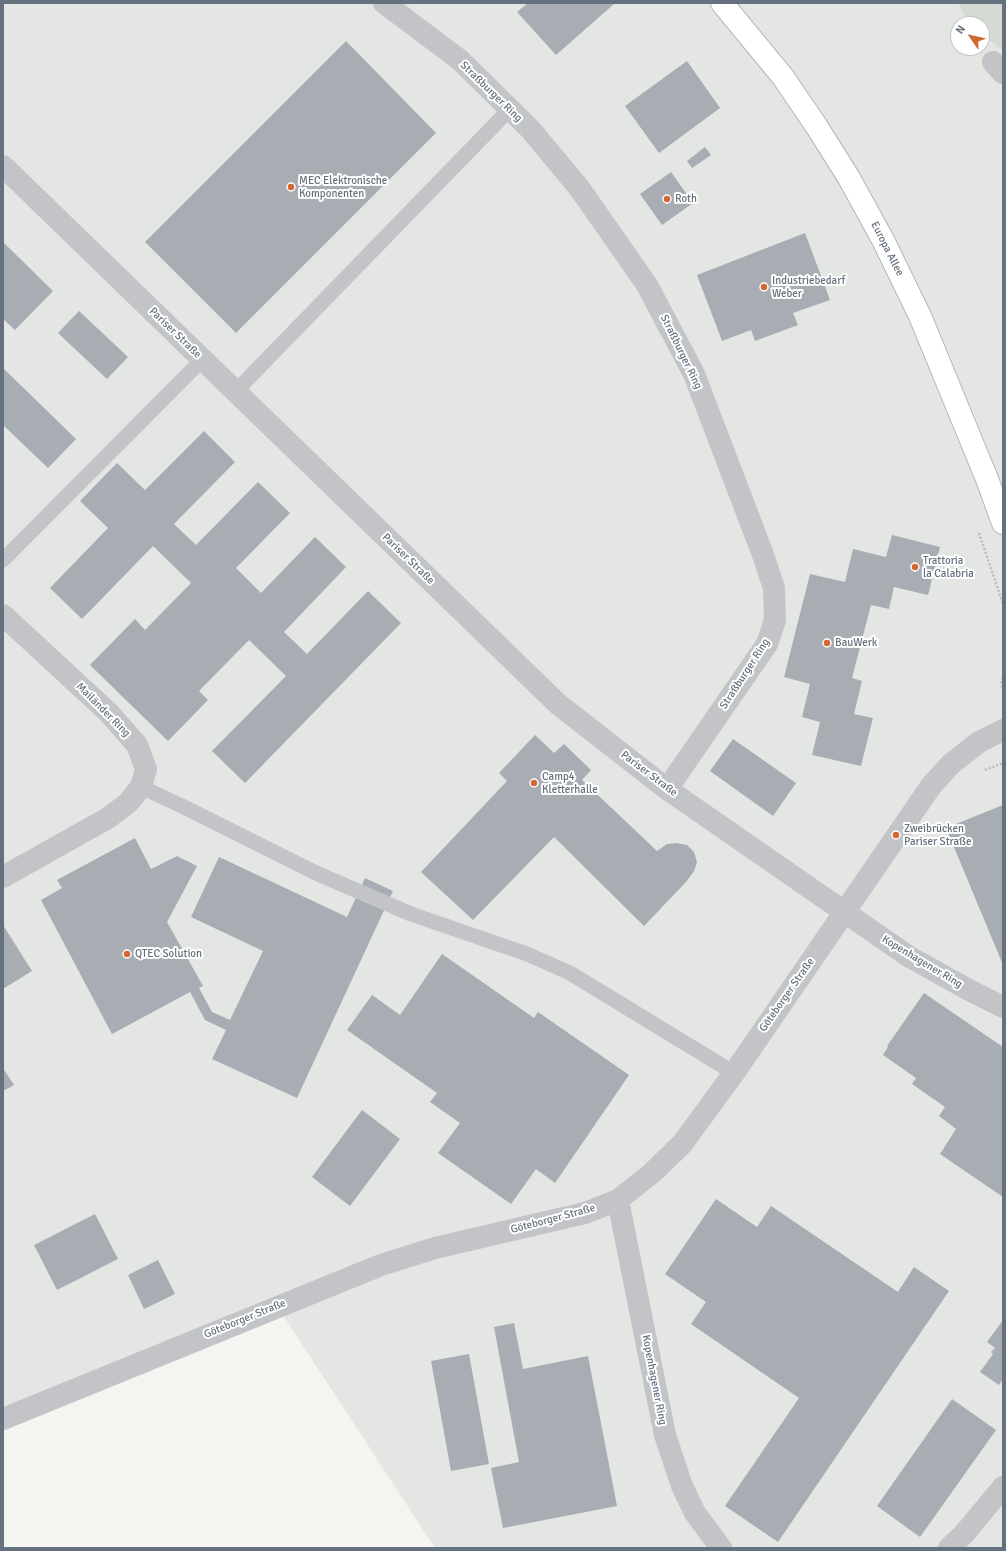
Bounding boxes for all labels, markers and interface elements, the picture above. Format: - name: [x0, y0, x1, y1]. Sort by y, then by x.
- north arrow: [950, 16, 990, 56]
- text: N: [953, 23, 968, 36]
- street label: Straßburger Ring: [457, 59, 525, 125]
- place label: MEC Elektronische Komponenten: [299, 174, 387, 200]
- marker: MEC Elektronische Komponenten: [286, 182, 296, 192]
- place label: Roth: [675, 192, 697, 206]
- marker: Roth: [662, 194, 672, 204]
- street label: Europa Allee: [868, 220, 906, 278]
- place label: Industriebedarf Weber: [772, 274, 845, 300]
- marker: Industriebedarf Weber: [759, 282, 769, 292]
- street label: Pariser Straße: [146, 305, 204, 361]
- street label: Straßburger Ring: [657, 313, 705, 391]
- street label: Pariser Straße: [379, 531, 437, 587]
- place label: Trattoria la Calabria: [923, 554, 974, 580]
- marker: Trattoria la Calabria: [910, 562, 920, 572]
- street label: Straßburger Ring: [717, 636, 773, 712]
- place label: BauWerk: [835, 636, 877, 650]
- marker: BauWerk: [822, 638, 832, 648]
- street label: Mailänder Ring: [73, 680, 133, 740]
- street label: Pariser Straße: [618, 748, 680, 800]
- place label: Camp4 Kletterhalle: [542, 770, 598, 796]
- marker: Camp4 Kletterhalle: [529, 778, 539, 788]
- place label: Zweibrücken Pariser Straße: [904, 822, 971, 848]
- marker: Zweibrücken Pariser Straße: [891, 830, 901, 840]
- street label: Kopenhagener Ring: [879, 933, 965, 991]
- place label: QTEC Solution: [135, 947, 202, 961]
- marker: QTEC Solution: [122, 949, 132, 959]
- street label: Göteborger Straße: [757, 956, 817, 1034]
- street label: Göteborger Straße: [509, 1201, 597, 1237]
- street label: Göteborger Straße: [202, 1297, 288, 1341]
- street label: Kopenhagener Ring: [639, 1334, 669, 1426]

